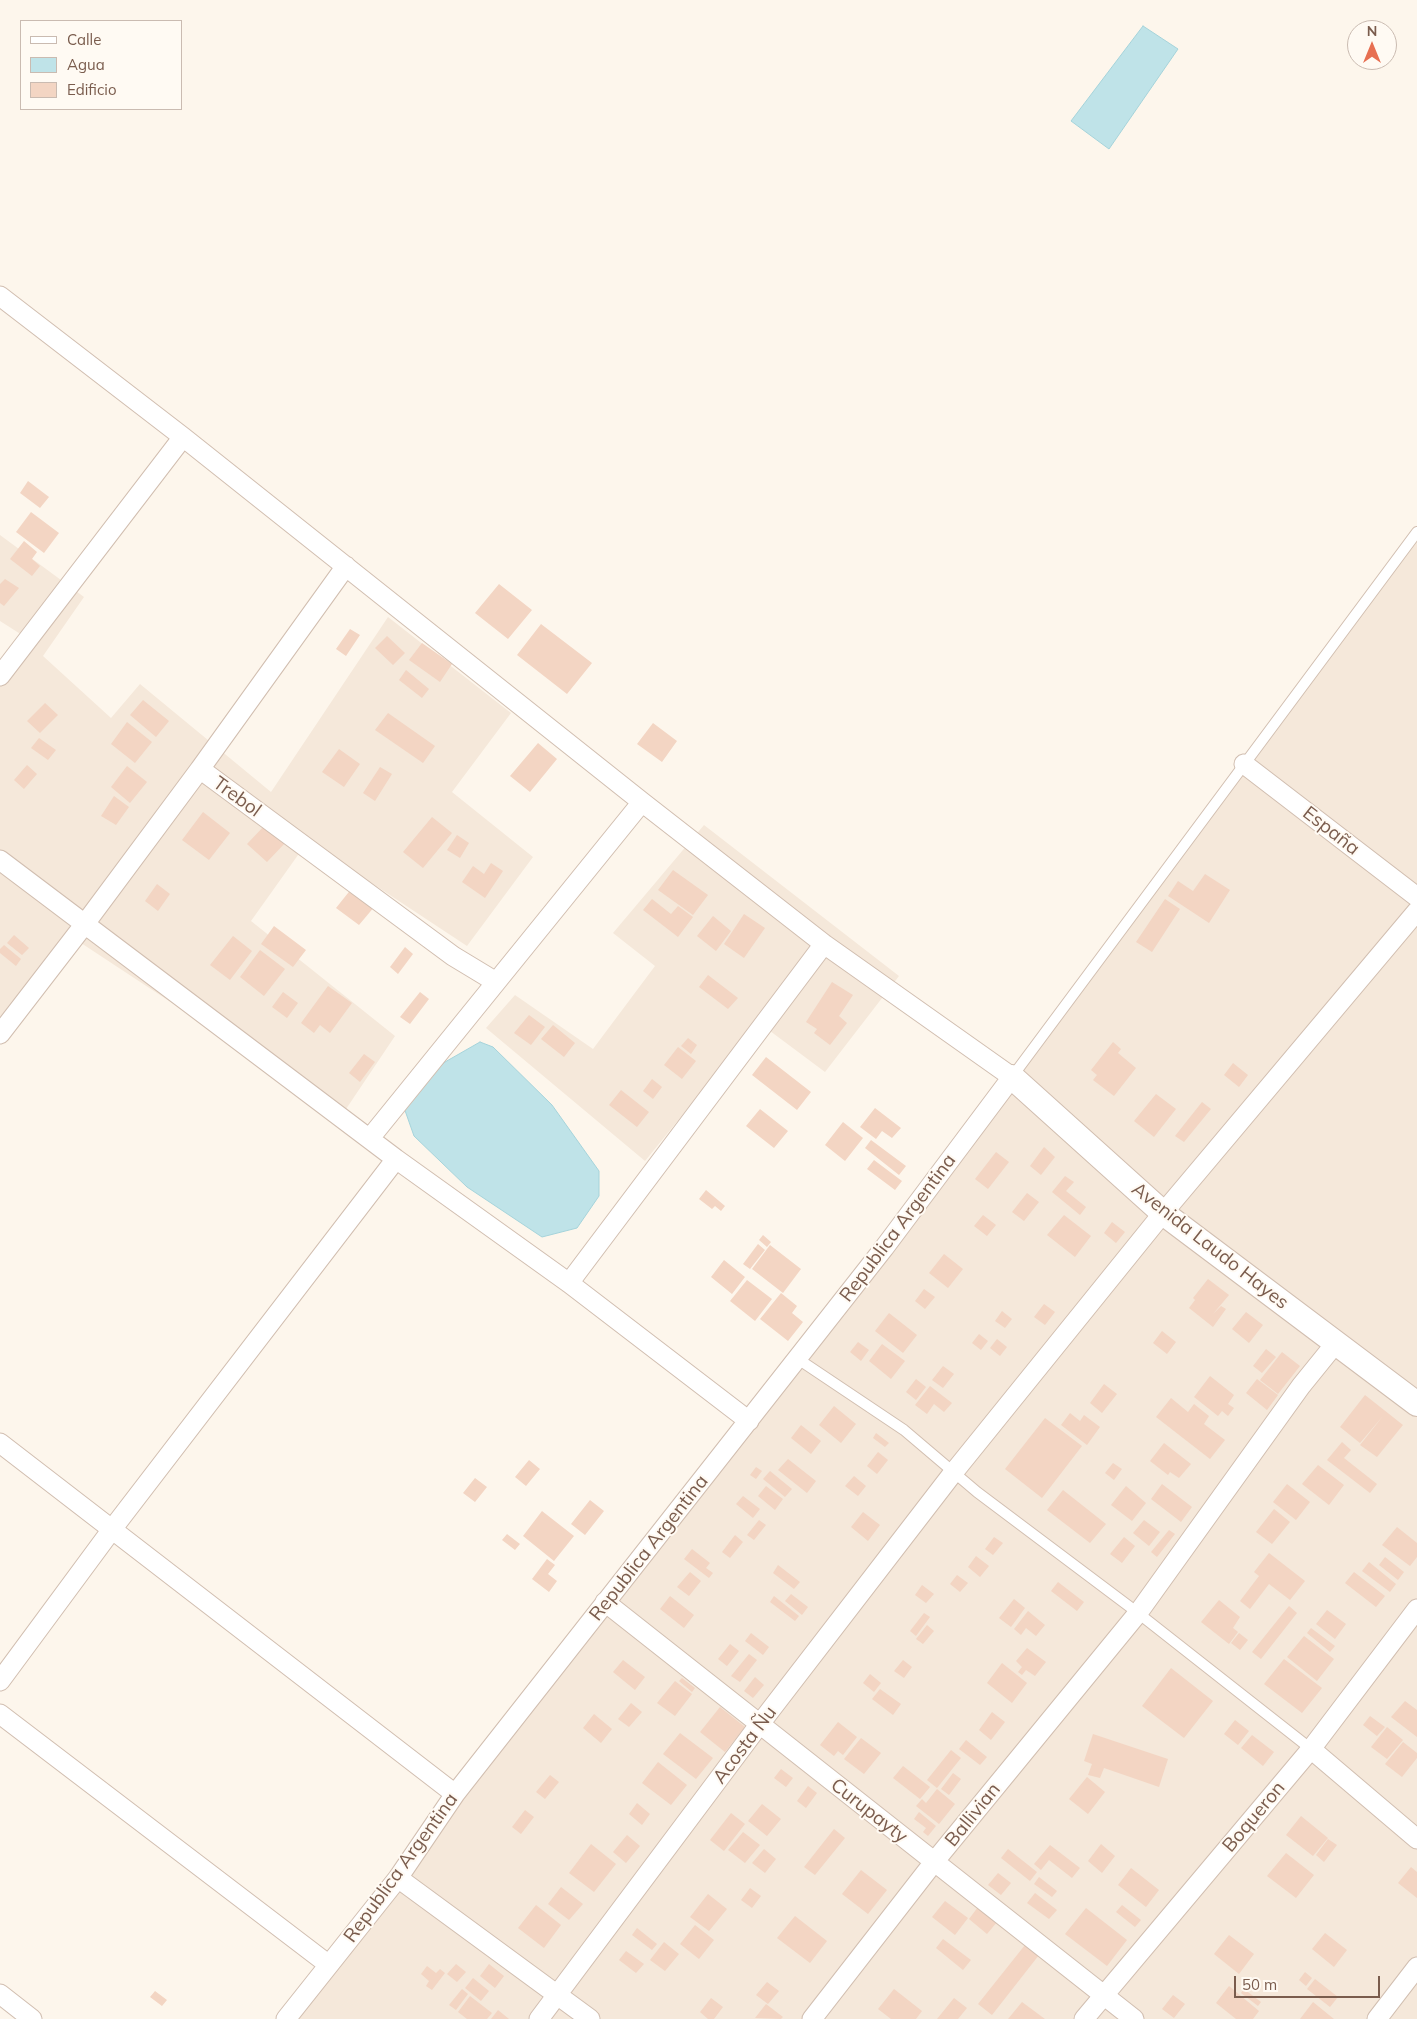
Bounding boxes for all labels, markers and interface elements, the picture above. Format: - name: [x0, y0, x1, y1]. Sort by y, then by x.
- legend: [20, 20, 182, 110]
- north arrow: [1347, 20, 1397, 70]
- text: N: [1367, 22, 1377, 40]
- text: Calle: [67, 30, 101, 49]
- text: Agua: [67, 55, 105, 74]
- text: Edificio: [67, 80, 117, 99]
- street label: Trebol: [208, 772, 266, 822]
- street label: España: [1298, 802, 1364, 860]
- street label: Republica Argentina: [835, 1150, 961, 1306]
- street label: Avenida Laudo Hayes: [1127, 1178, 1293, 1314]
- street label: Republica Argentina: [585, 1470, 713, 1626]
- street label: Acosta Ñu: [708, 1702, 782, 1788]
- street label: Curupayty: [826, 1774, 912, 1848]
- street label: Boqueron: [1218, 1777, 1290, 1857]
- street label: Ballivian: [941, 1779, 1005, 1851]
- street label: Republica Argentina: [339, 1789, 463, 1947]
- scale bar: [1237, 1966, 1383, 1998]
- text: 50 m: [1242, 1975, 1277, 1994]

